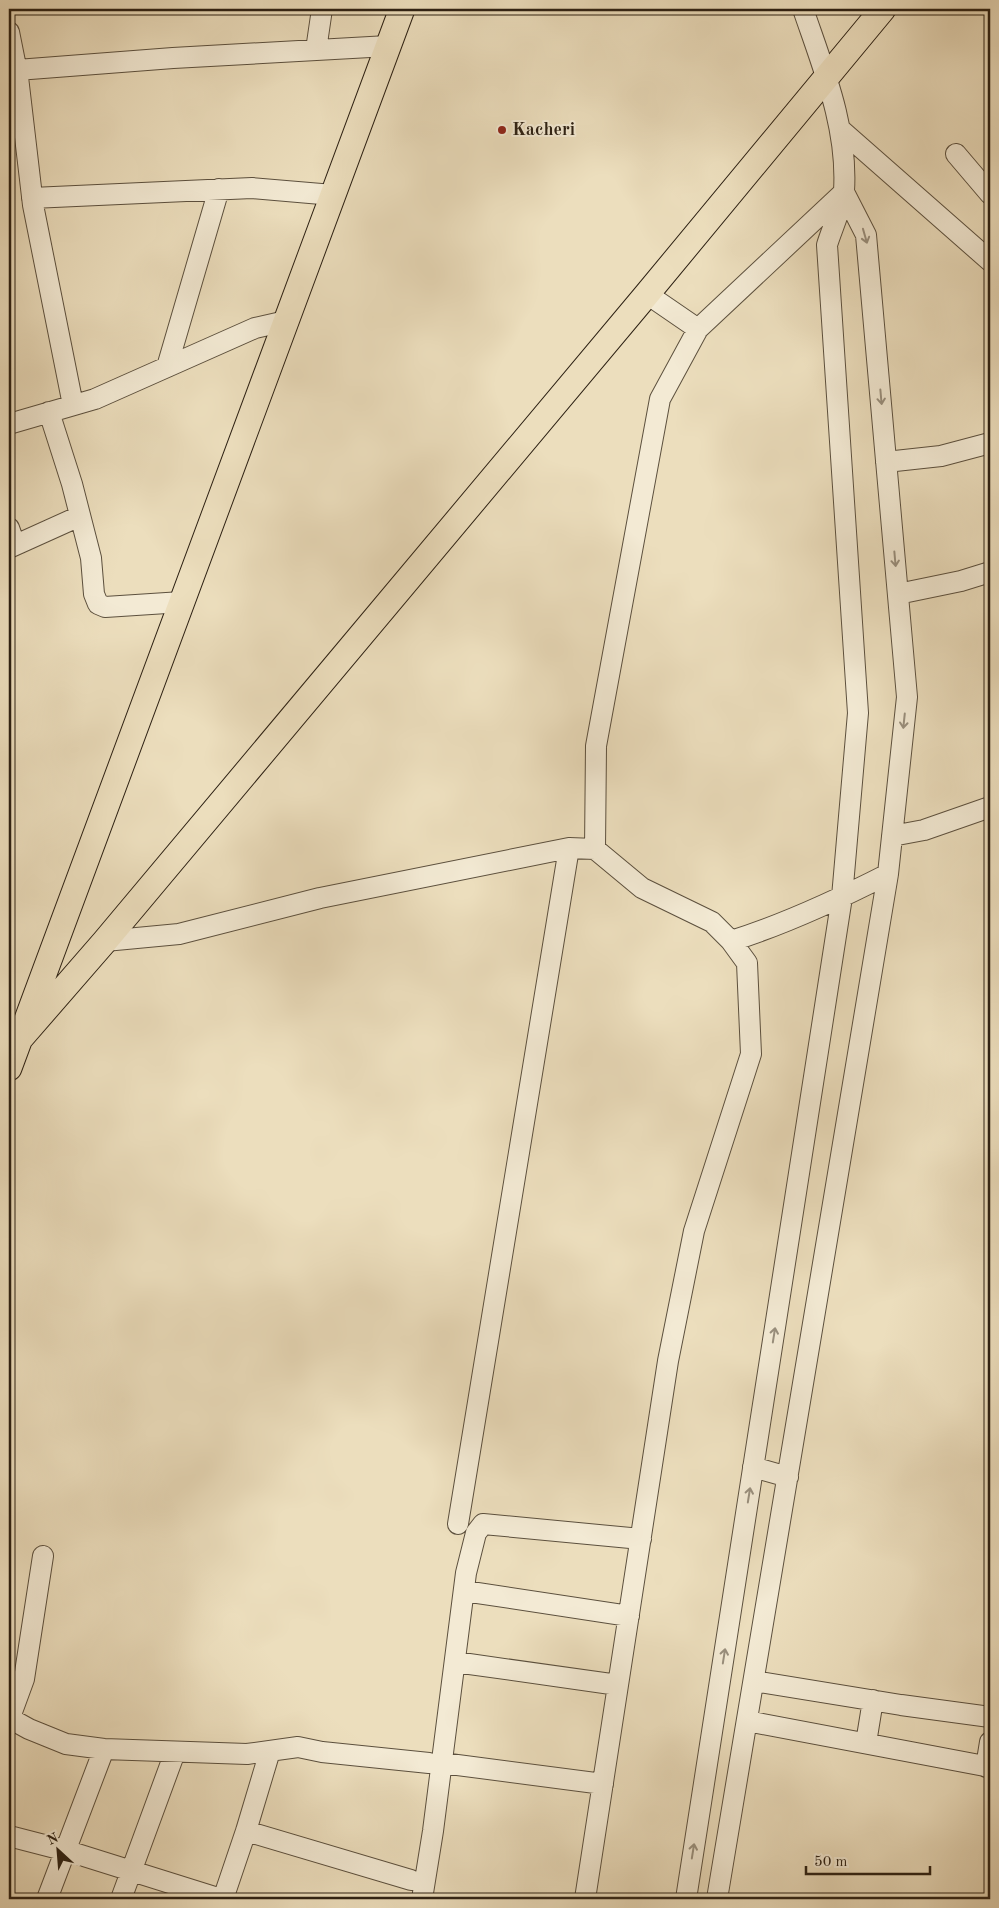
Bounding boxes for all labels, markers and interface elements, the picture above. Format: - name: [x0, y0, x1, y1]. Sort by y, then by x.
- place label: Kacheri: [512, 121, 575, 139]
- marker: Kacheri: [496, 124, 508, 136]
- one-way arrow: [860, 227, 870, 243]
- one-way arrow: [876, 389, 885, 405]
- one-way arrow: [890, 551, 899, 567]
- one-way arrow: [899, 713, 909, 729]
- one-way arrow: [769, 1327, 779, 1343]
- one-way arrow: [744, 1488, 754, 1504]
- one-way arrow: [719, 1648, 729, 1664]
- north arrow: [32, 1826, 82, 1876]
- text: N: [45, 1830, 61, 1848]
- one-way arrow: [689, 1843, 699, 1859]
- scale bar: [806, 1843, 930, 1875]
- text: 50 m: [814, 1855, 848, 1870]

